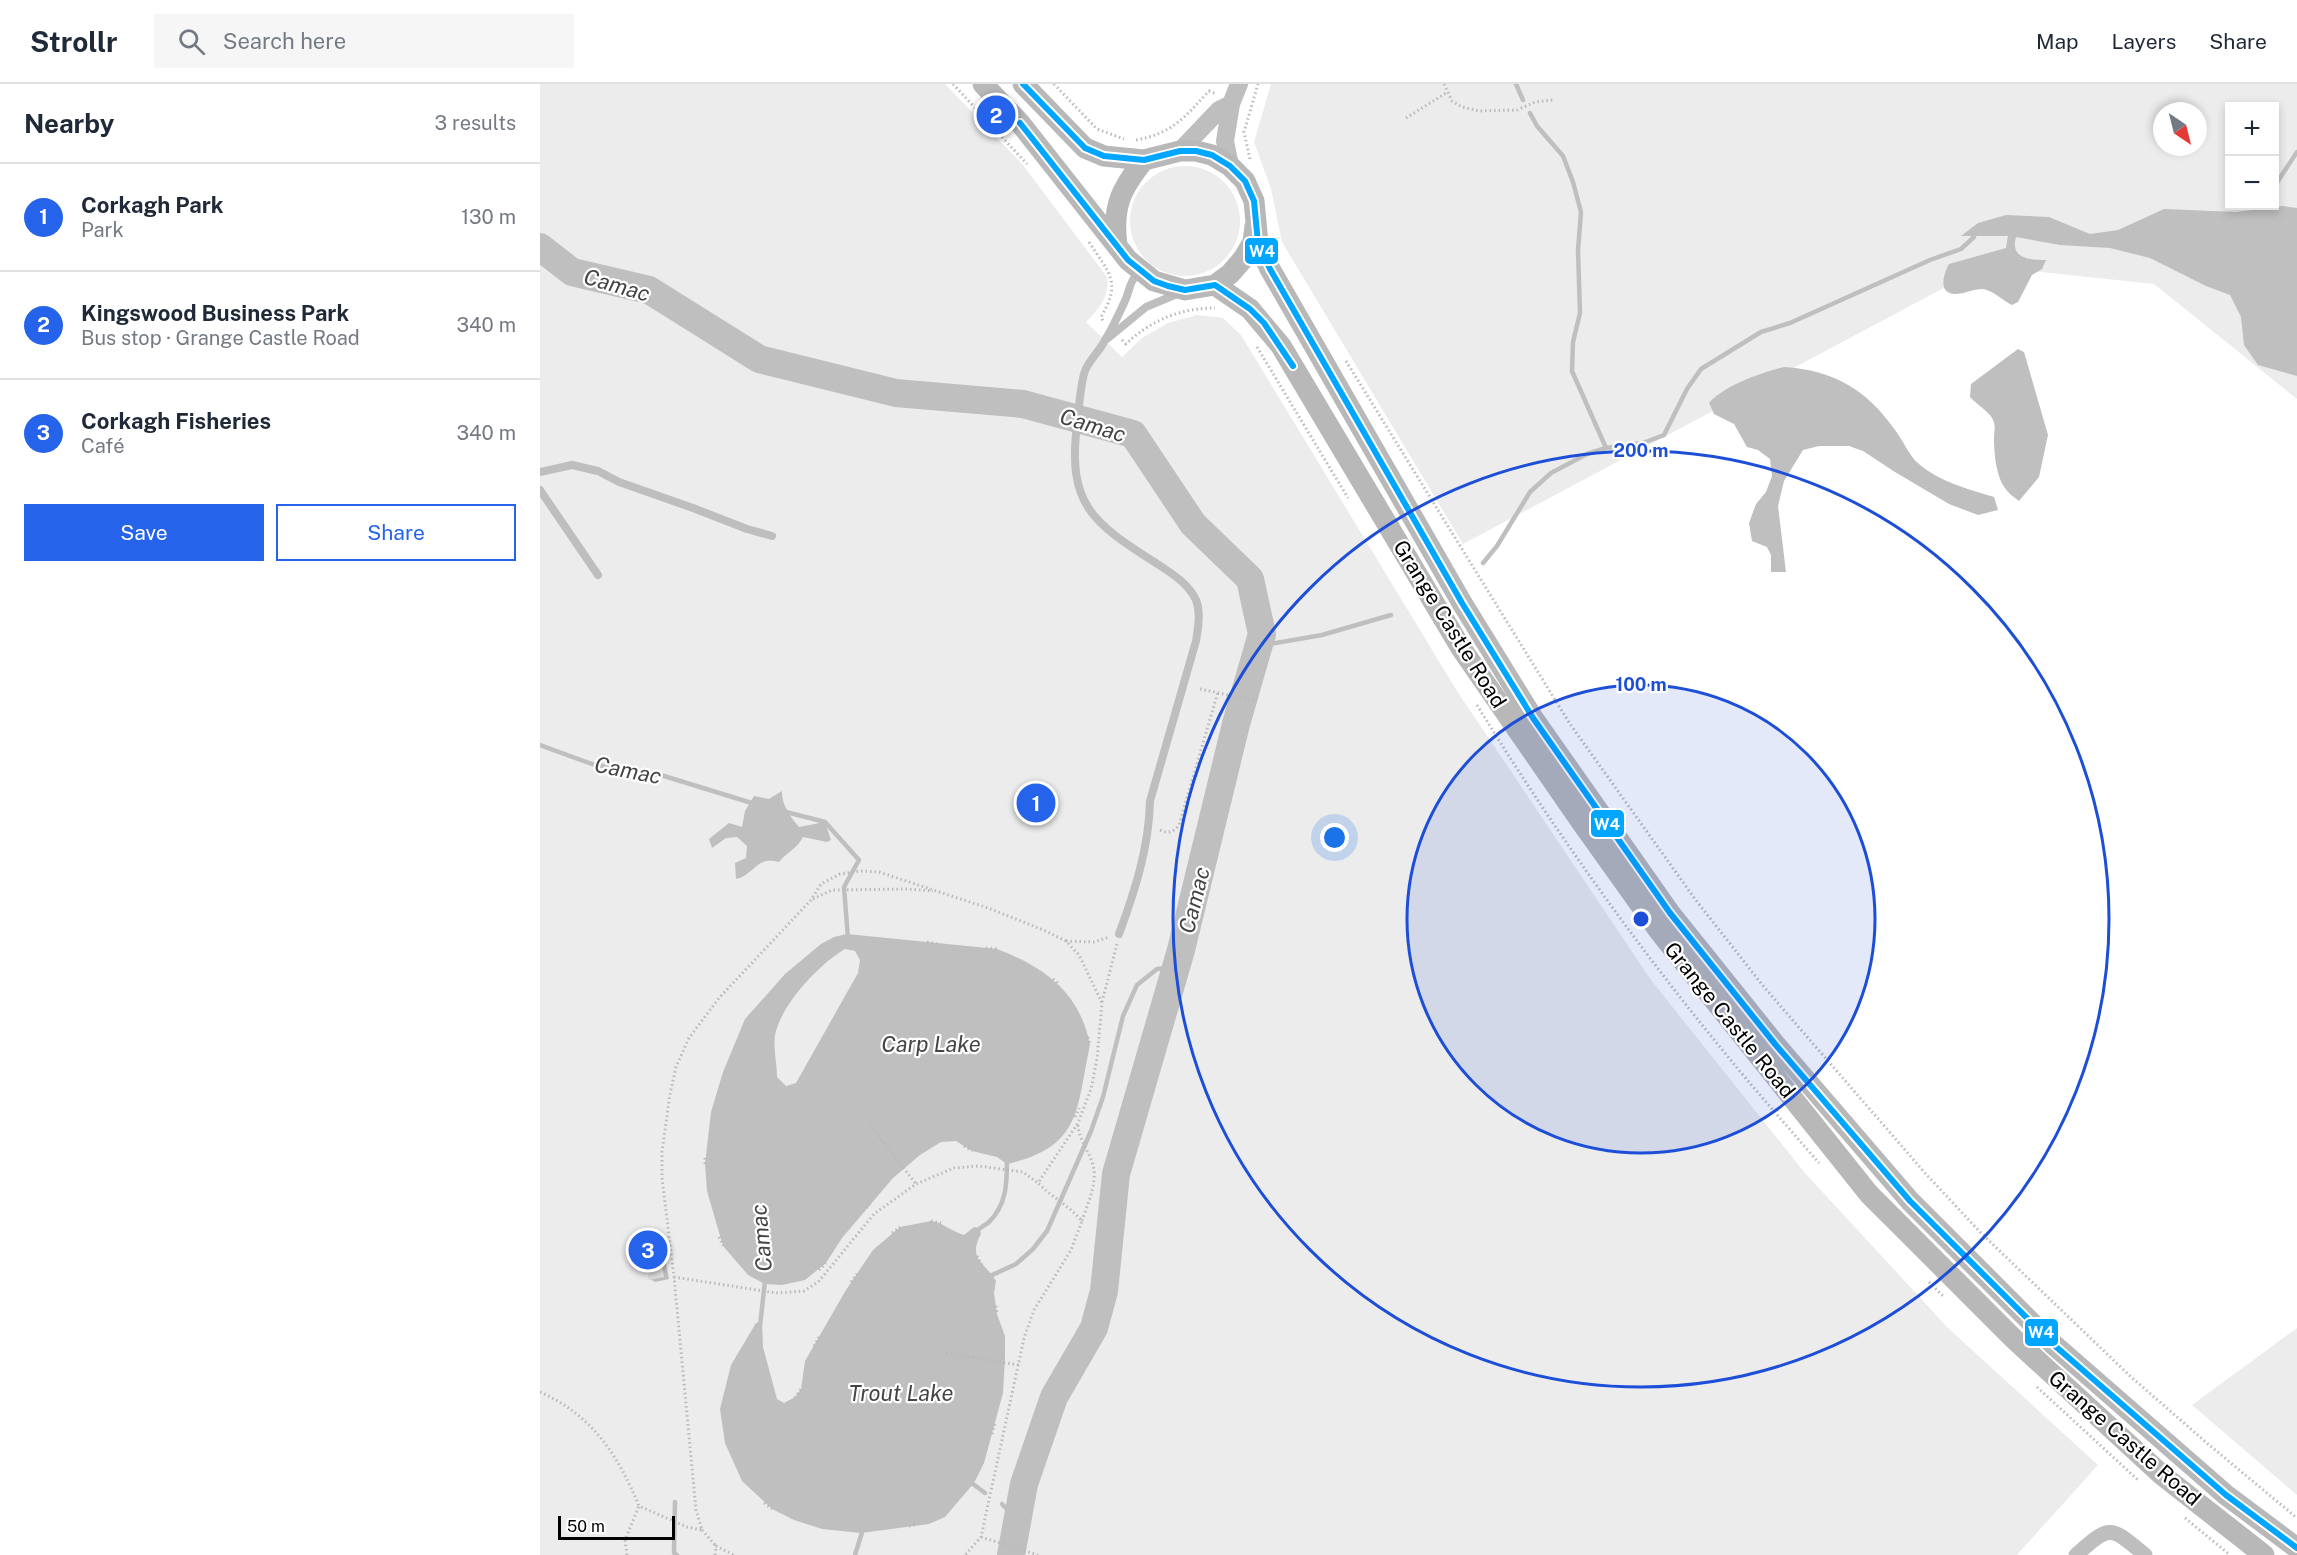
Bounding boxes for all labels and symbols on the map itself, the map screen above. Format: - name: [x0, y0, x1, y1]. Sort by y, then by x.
- pin: 2: [976, 93, 1016, 138]
- north arrow: [2153, 102, 2207, 156]
- line badge: W4: [1244, 237, 1279, 265]
- text: W4: [1249, 242, 1275, 261]
- water label: Camac: [581, 263, 653, 307]
- water label: Camac: [1057, 403, 1129, 447]
- text: 200 m: [1614, 440, 1668, 461]
- street label: Grange Castle Road: [1388, 535, 1512, 713]
- text: 100 m: [1615, 674, 1667, 695]
- water label: Camac: [592, 751, 664, 789]
- pin: 1: [1016, 780, 1056, 826]
- line badge: W4: [1590, 809, 1625, 838]
- text: W4: [1594, 815, 1620, 834]
- your location: [1320, 823, 1349, 852]
- water label: Camac: [1173, 864, 1215, 936]
- centre of rings: [1631, 909, 1651, 929]
- street label: Grange Castle Road: [1659, 937, 1801, 1103]
- water label: Carp Lake: [881, 1031, 981, 1057]
- water label: Camac: [745, 1203, 777, 1273]
- pin: 3: [628, 1228, 668, 1272]
- line badge: W4: [2024, 1318, 2059, 1347]
- text: W4: [2028, 1323, 2054, 1342]
- street label: Grange Castle Road: [2044, 1365, 2206, 1511]
- water label: Trout Lake: [849, 1380, 953, 1406]
- scale bar: [558, 1513, 675, 1540]

